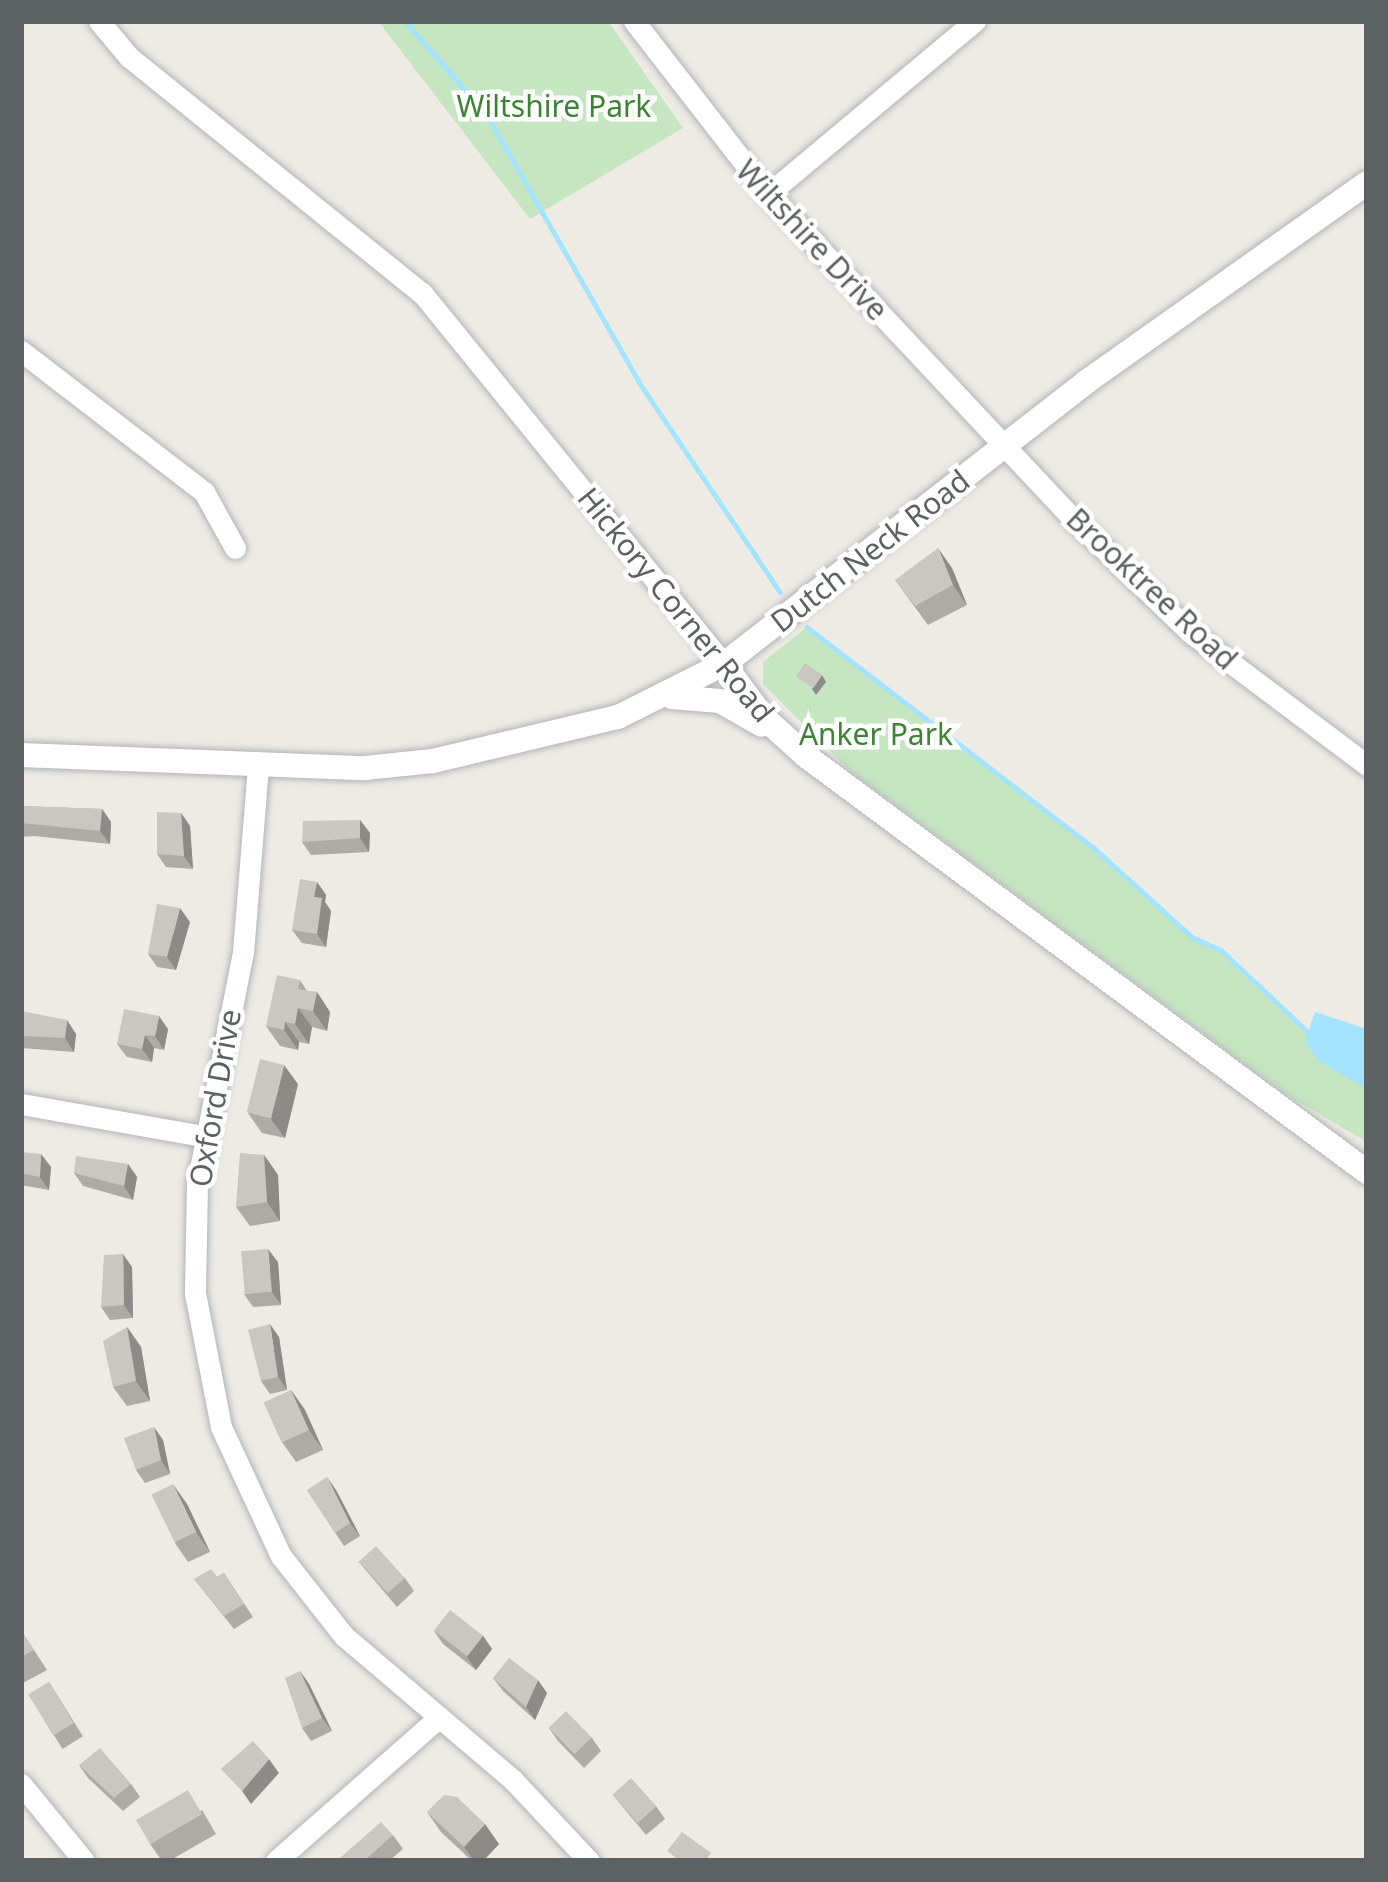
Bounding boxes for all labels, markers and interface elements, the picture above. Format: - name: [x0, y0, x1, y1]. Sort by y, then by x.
- park label: Wiltshire Park: [457, 88, 651, 124]
- street label: Wiltshire Drive: [729, 153, 895, 327]
- street label: Dutch Neck Road: [764, 462, 976, 640]
- street label: Hickory Corner Road: [570, 480, 782, 730]
- street label: Brooktree Road: [1059, 501, 1245, 677]
- park label: Anker Park: [799, 716, 953, 752]
- street label: Oxford Drive: [182, 1006, 248, 1190]

